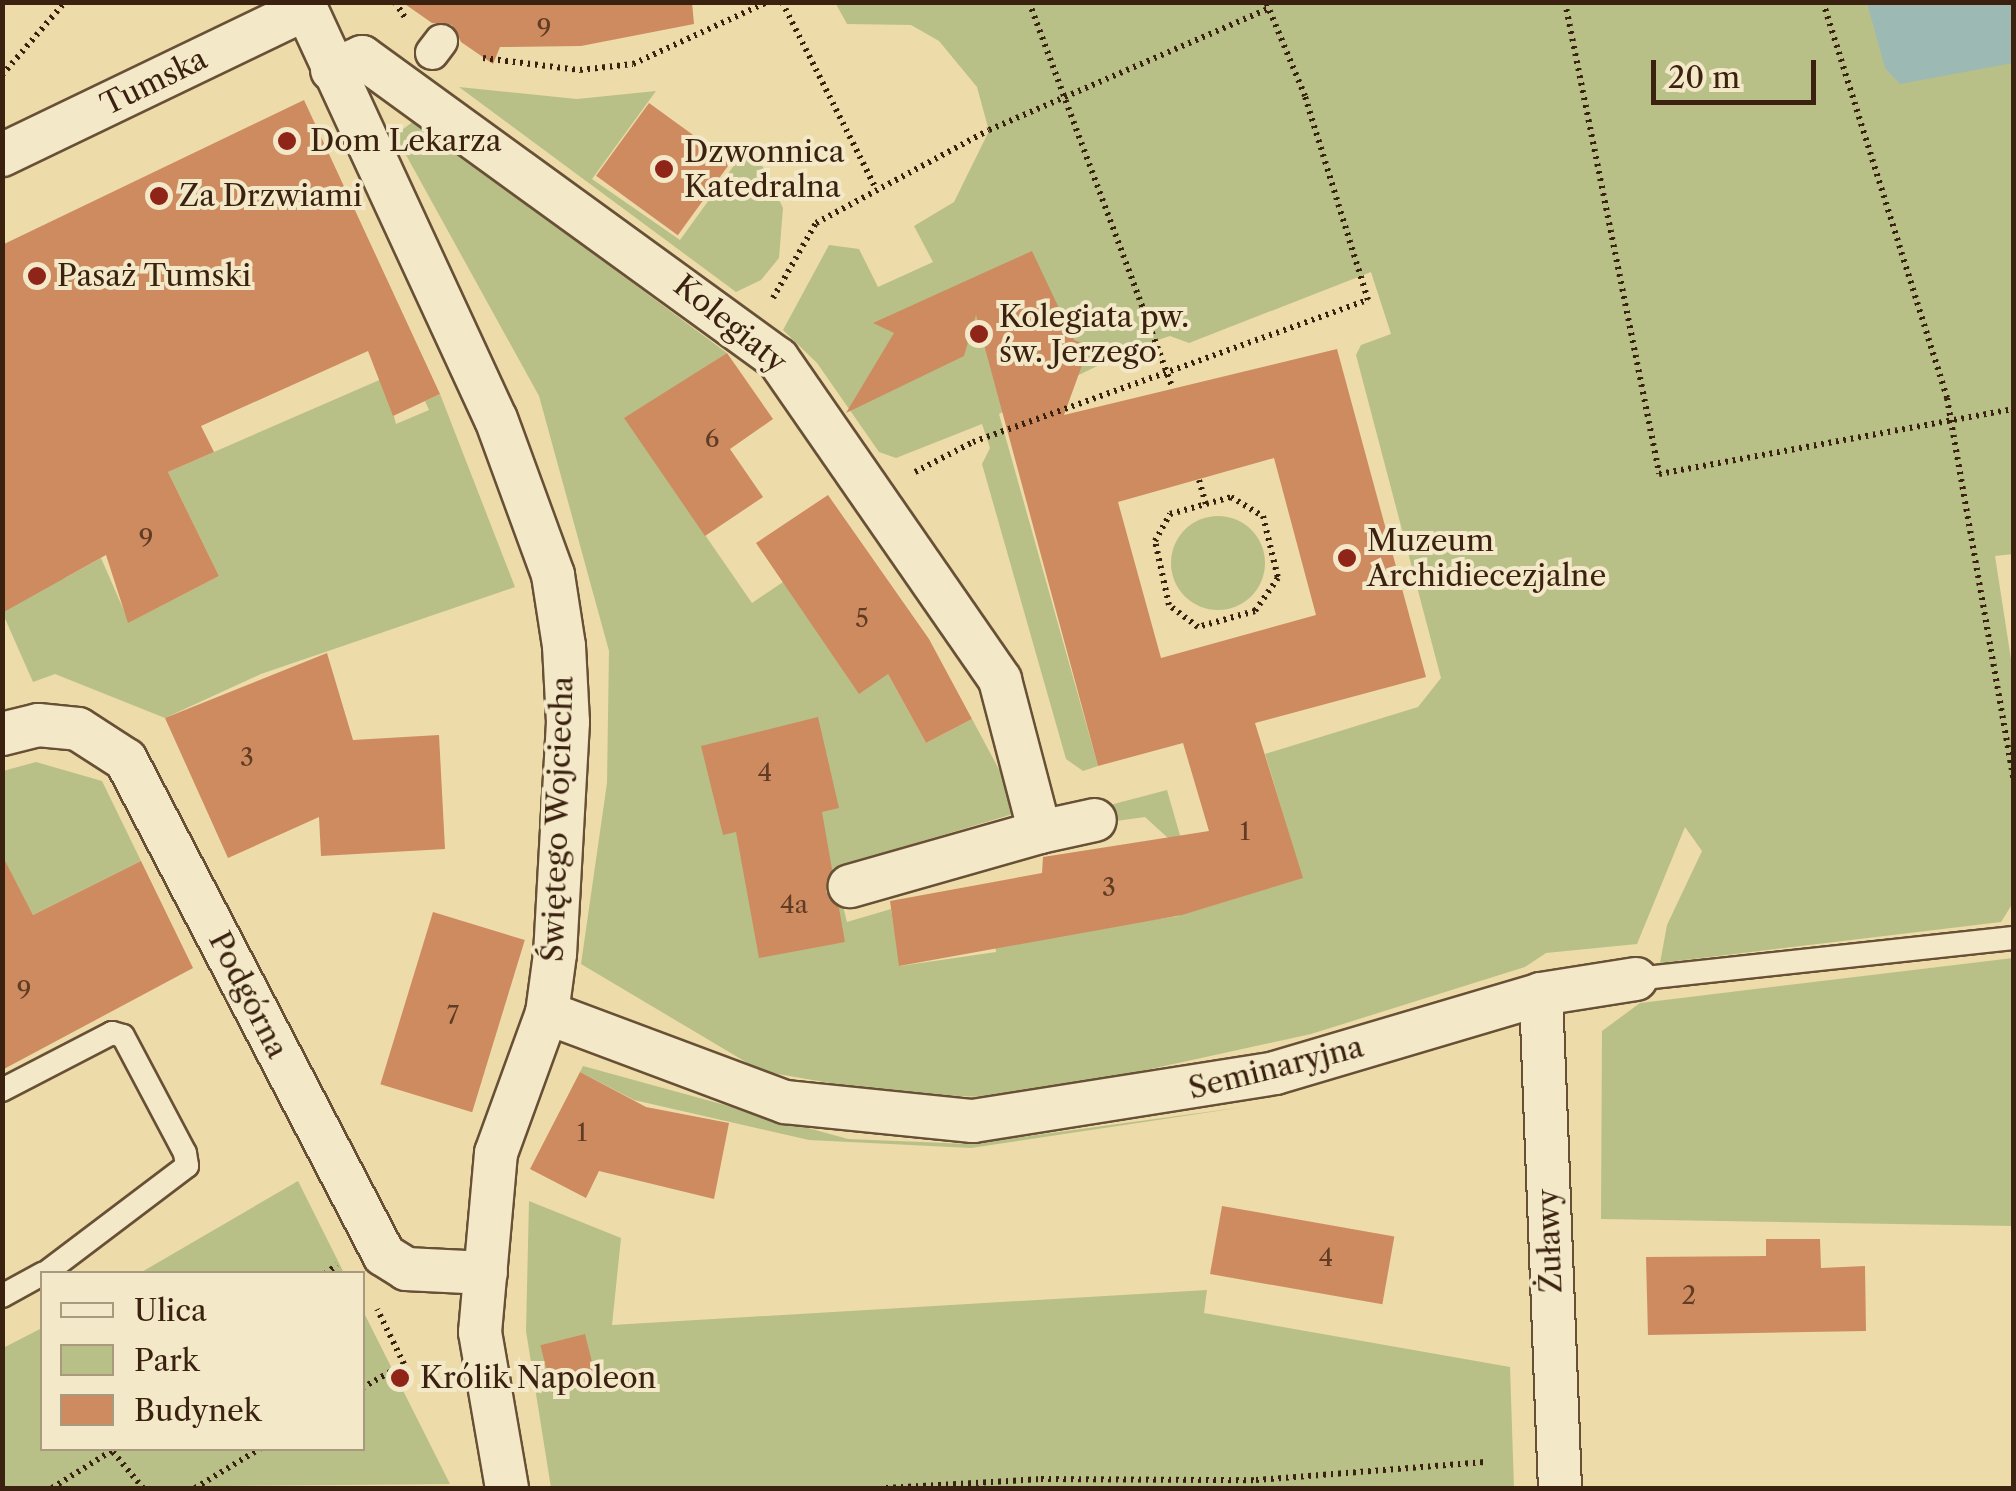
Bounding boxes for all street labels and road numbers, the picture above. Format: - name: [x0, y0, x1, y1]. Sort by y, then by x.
- street label: Tumska: [95, 41, 213, 123]
- street label: Kolegiaty: [666, 268, 794, 380]
- street label: Świętego Wojciecha: [535, 675, 581, 963]
- street label: Podgórna: [201, 926, 295, 1064]
- street label: Seminaryjna: [1185, 1029, 1367, 1107]
- street label: Żuławy: [1530, 1188, 1570, 1294]

